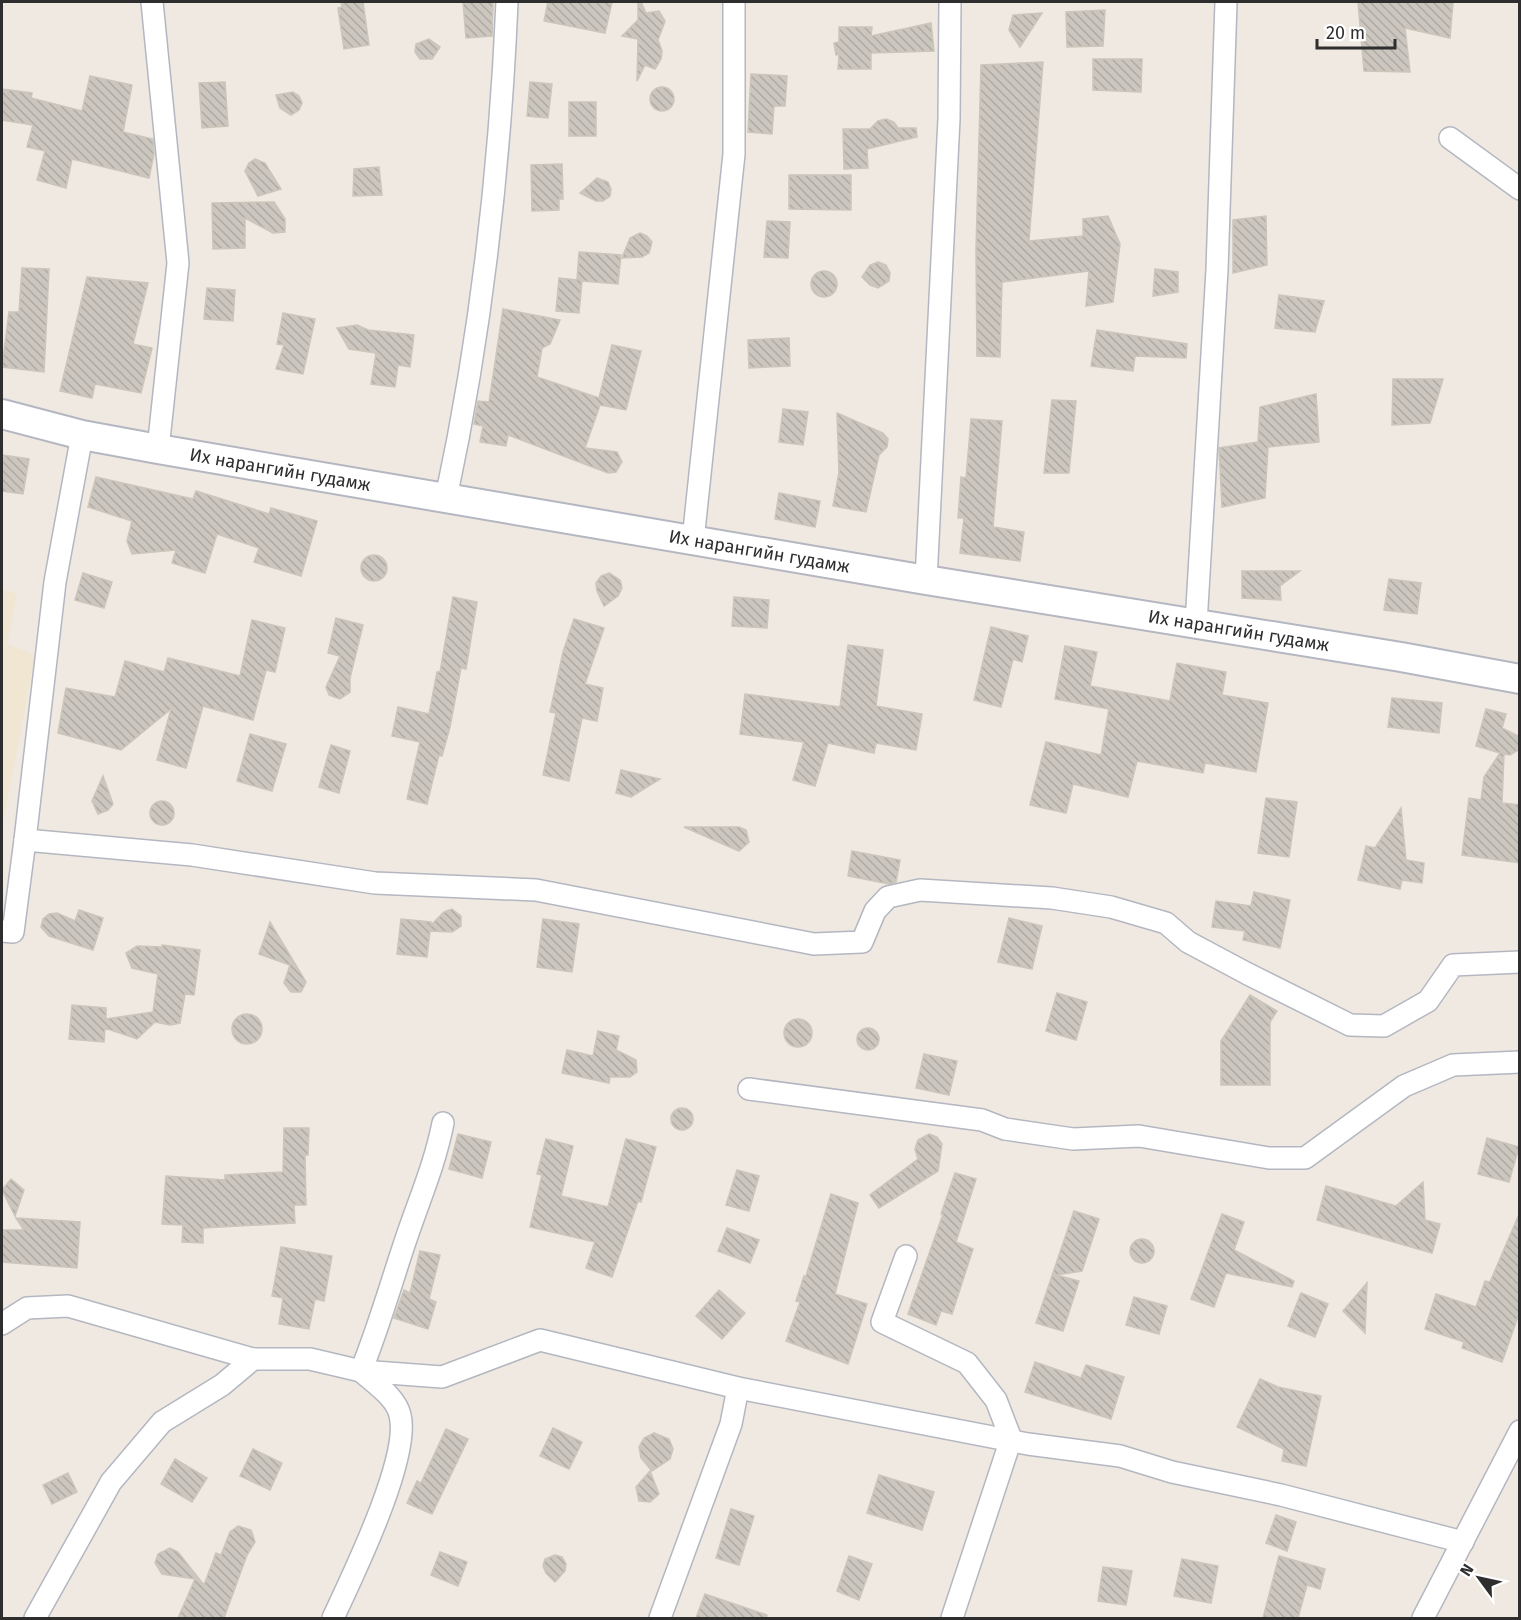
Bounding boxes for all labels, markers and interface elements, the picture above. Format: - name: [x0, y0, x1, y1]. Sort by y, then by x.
- scale bar: [1317, 12, 1395, 50]
- text: 20 m: [1326, 22, 1365, 44]
- street label: Их нарангийн гудамж: [188, 444, 373, 496]
- street label: Их нарангийн гудамж: [667, 525, 852, 578]
- street label: Их нарангийн гудамж: [1147, 605, 1331, 656]
- north arrow: [1449, 1548, 1509, 1608]
- text: N: [1456, 1560, 1478, 1580]

